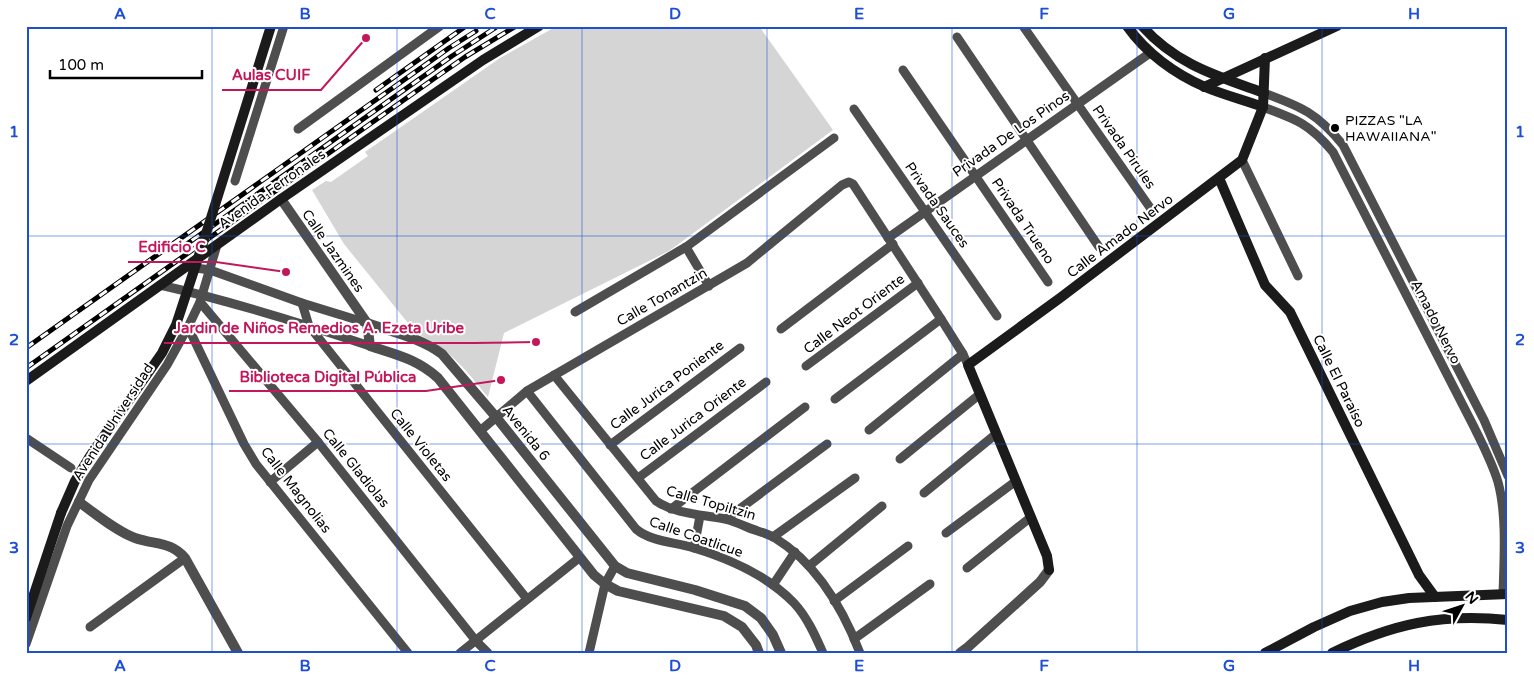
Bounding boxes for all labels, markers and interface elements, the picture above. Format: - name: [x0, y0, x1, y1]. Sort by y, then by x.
- text: A: [114, 4, 126, 24]
- text: B: [299, 4, 311, 24]
- text: C: [484, 4, 496, 24]
- text: D: [669, 4, 681, 24]
- text: E: [854, 4, 864, 24]
- text: F: [1039, 4, 1049, 24]
- text: G: [1223, 4, 1235, 24]
- text: H: [1408, 4, 1420, 24]
- scale bar: [50, 48, 202, 80]
- text: 100 m: [58, 56, 104, 74]
- callout: Aulas CUIF: [222, 60, 321, 90]
- text: Aulas CUIF: [232, 66, 310, 84]
- street label: Privada De Los Pinos: [949, 87, 1073, 181]
- street label: Privada Pirules: [1089, 102, 1159, 192]
- place label: PIZZAS "LA HAWAIIANA": [1345, 112, 1436, 145]
- text: 1: [9, 122, 19, 142]
- marker: PIZZAS "LA HAWAIIANA": [1329, 122, 1341, 134]
- text: 1: [1515, 122, 1525, 142]
- street label: Avenida Ferronales: [215, 145, 329, 232]
- street label: Privada Sauces: [901, 159, 973, 251]
- street label: Privada Trueno: [988, 175, 1058, 267]
- street label: Calle Amado Nervo: [1064, 191, 1176, 281]
- street label: Calle Jazmines: [298, 206, 368, 296]
- callout: Edificio C: [128, 232, 216, 262]
- text: Edificio C: [138, 238, 206, 256]
- street label: Calle Tonantzin: [614, 264, 710, 330]
- street label: Calle Neot Oriente: [800, 270, 908, 358]
- street label: Amado Nervo: [1407, 277, 1465, 367]
- callout: Jardin de Niños Remedios A. Ezeta Uribe: [164, 313, 474, 343]
- text: Jardin de Niños Remedios A. Ezeta Uribe: [173, 319, 464, 337]
- text: 2: [9, 330, 19, 350]
- text: 2: [1515, 330, 1525, 350]
- street label: Calle El Paraíso: [1309, 332, 1369, 430]
- street label: Calle Jurica Poniente: [607, 337, 727, 433]
- street label: Avenida Universidad: [69, 360, 157, 484]
- callout: Biblioteca Digital Pública: [229, 361, 426, 391]
- text: Biblioteca Digital Pública: [240, 368, 416, 387]
- street label: Calle Jurica Oriente: [637, 373, 750, 464]
- street label: Avenida 6: [499, 402, 554, 464]
- street label: Calle Violetas: [386, 405, 456, 485]
- street label: Calle Gladiolas: [319, 425, 393, 511]
- street label: Calle Magnolias: [257, 443, 335, 537]
- street label: Calle Topiltzin: [664, 482, 758, 524]
- street label: Calle Coatlicue: [647, 513, 745, 561]
- text: 3: [9, 538, 19, 558]
- text: 3: [1515, 538, 1525, 558]
- north arrow: [1436, 582, 1486, 632]
- text: N: [1461, 588, 1482, 608]
- text: A: [114, 656, 126, 676]
- text: B: [299, 656, 311, 676]
- text: C: [484, 656, 496, 676]
- text: D: [669, 656, 681, 676]
- text: E: [854, 656, 864, 676]
- text: F: [1039, 656, 1049, 676]
- text: G: [1223, 656, 1235, 676]
- text: H: [1408, 656, 1420, 676]

